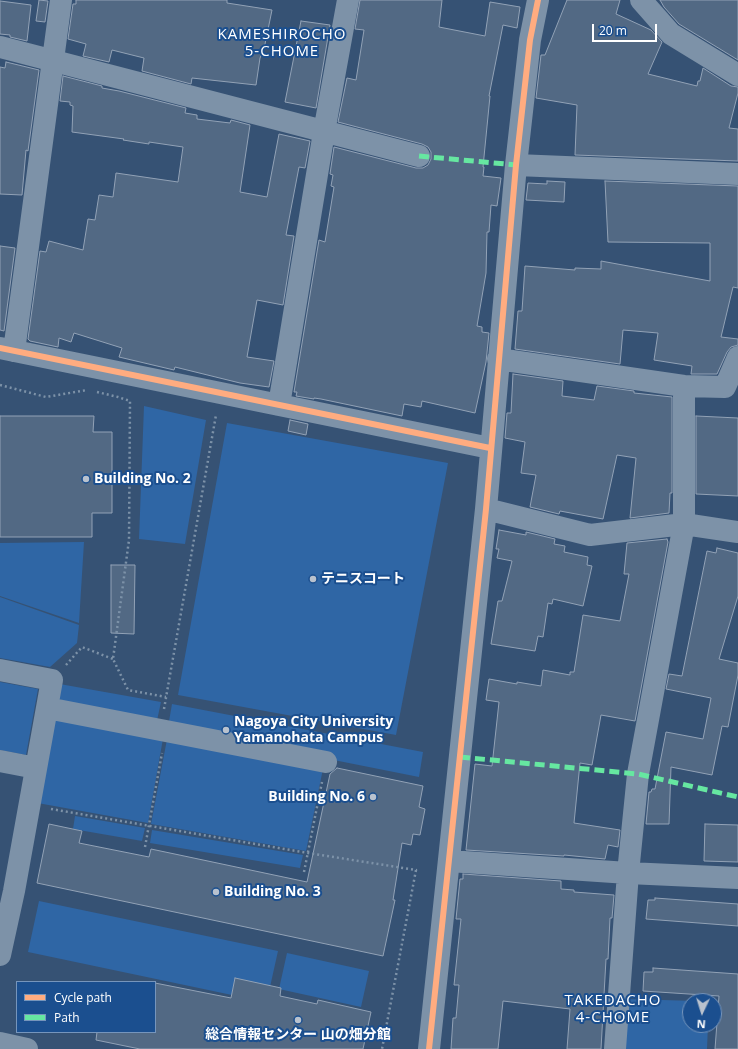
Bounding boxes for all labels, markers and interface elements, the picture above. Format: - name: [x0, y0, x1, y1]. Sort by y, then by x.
- scale bar: [594, 16, 659, 42]
- text: 20 m: [599, 22, 627, 39]
- district label: KAMESHIROCHO 5-CHOME: [217, 26, 347, 61]
- place label: Building No. 2: [94, 471, 191, 487]
- marker: Building No. 2: [81, 474, 91, 484]
- place label: テニスコート: [321, 571, 405, 587]
- marker: テニスコート: [308, 574, 318, 584]
- place label: Nagoya City University Yamanohata Campus: [234, 714, 393, 746]
- marker: Nagoya City University Yamanohata Campus: [221, 725, 231, 735]
- place label: Building No. 6: [268, 789, 365, 805]
- marker: Building No. 6: [368, 792, 378, 802]
- place label: Building No. 3: [224, 884, 321, 900]
- marker: Building No. 3: [211, 887, 221, 897]
- legend: [16, 981, 156, 1033]
- text: Cycle path: [54, 989, 112, 1006]
- district label: TAKEDACHO 4-CHOME: [565, 992, 661, 1027]
- north arrow: [682, 993, 722, 1033]
- text: Path: [54, 1009, 80, 1026]
- marker: 総合情報センター 山の畑分館: [293, 1015, 303, 1025]
- text: N: [696, 1017, 706, 1032]
- place label: 総合情報センター 山の畑分館: [205, 1027, 391, 1043]

